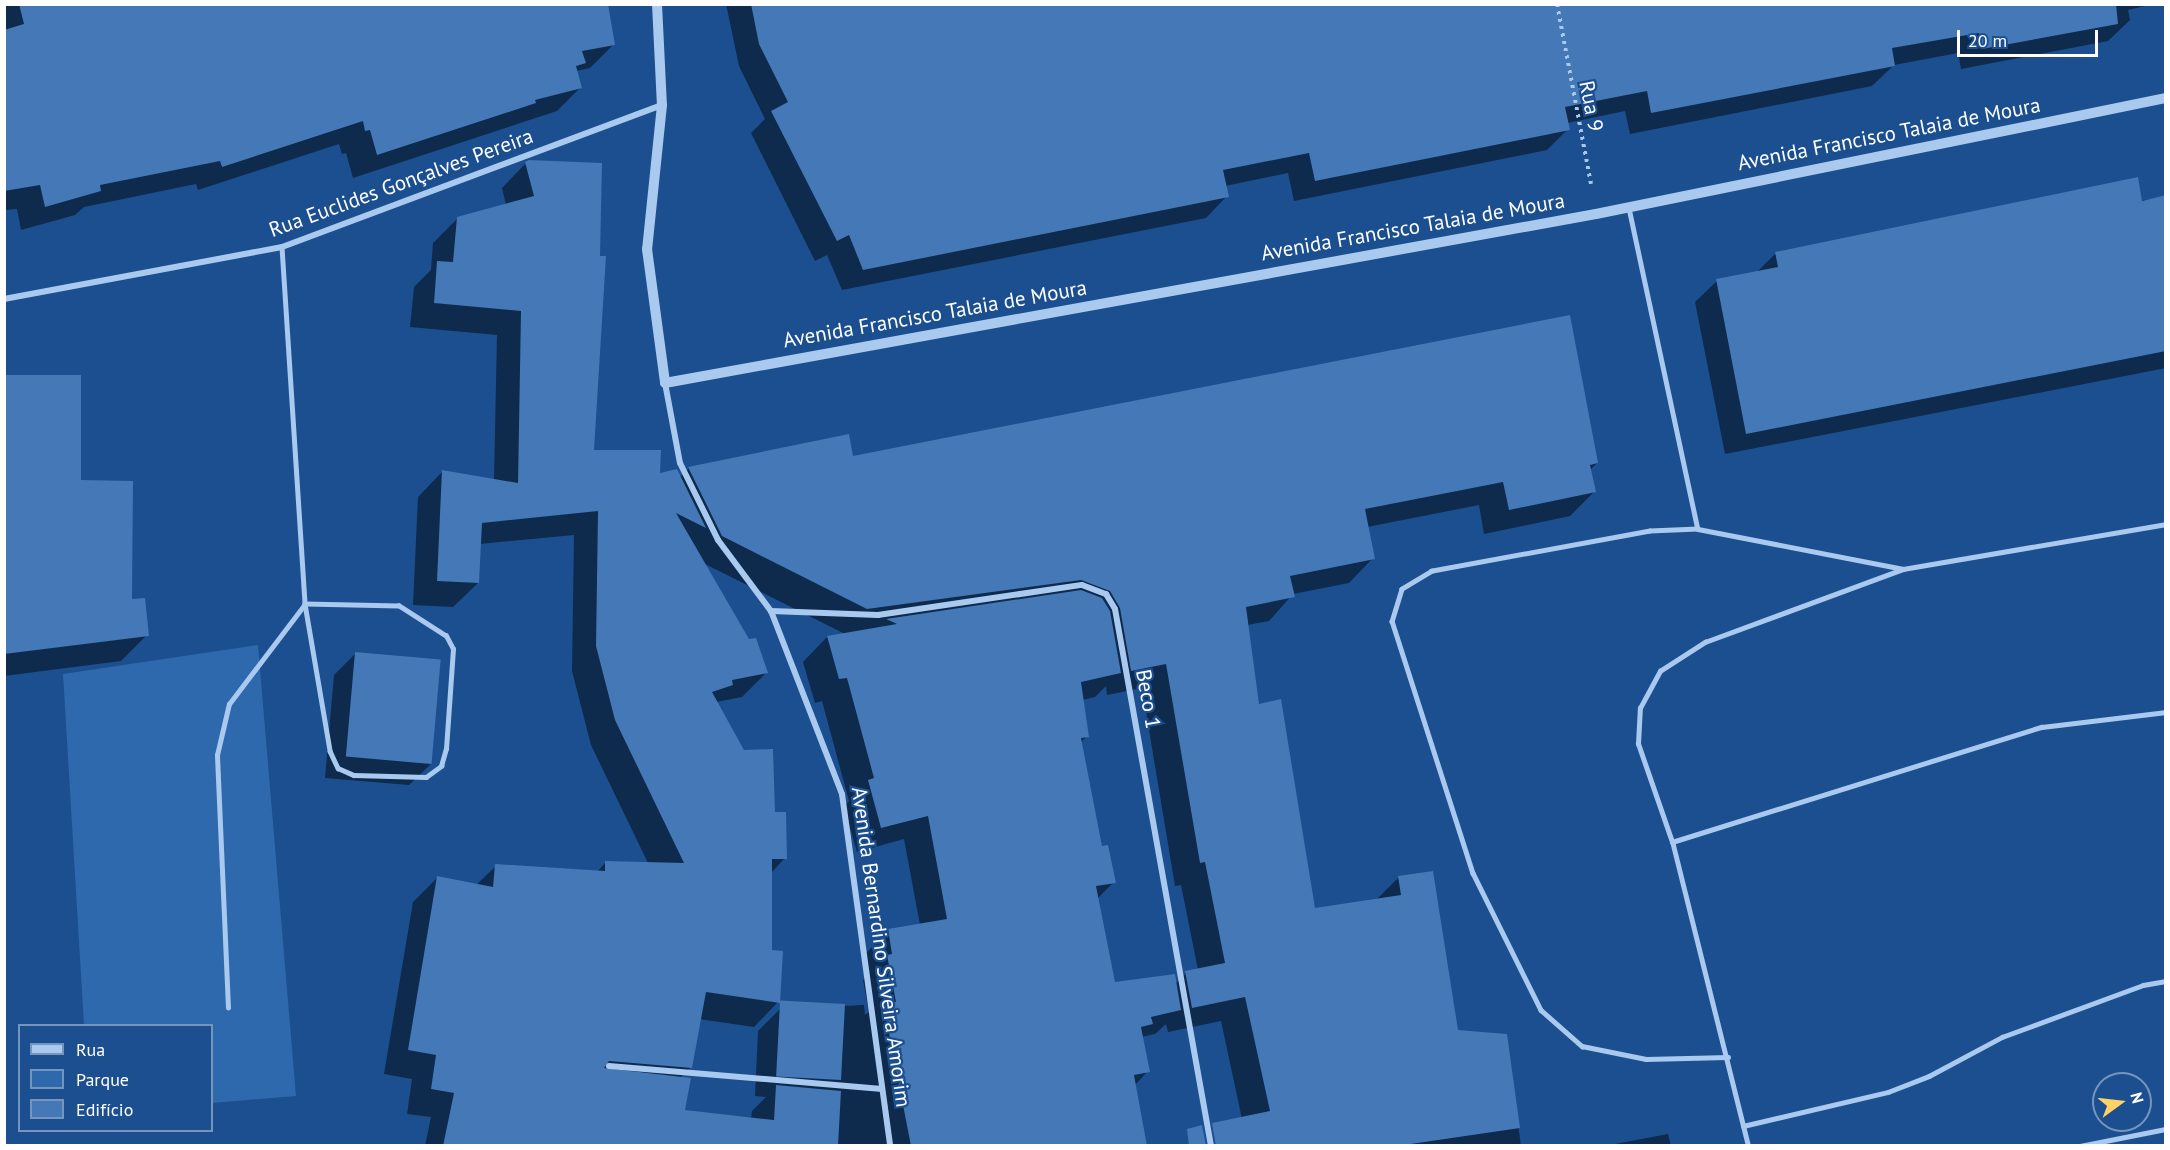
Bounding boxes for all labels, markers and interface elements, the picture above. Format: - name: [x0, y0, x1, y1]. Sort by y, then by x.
- scale bar: [1960, 18, 2101, 56]
- text: 20 m: [1968, 29, 2007, 52]
- street label: Rua 9: [1574, 79, 1608, 133]
- street label: Avenida Francisco Talaia de Moura: [1735, 92, 2043, 176]
- street label: Rua Euclides Gonçalves Pereira: [266, 123, 536, 243]
- street label: Avenida Francisco Talaia de Moura: [1259, 188, 1567, 266]
- street label: Avenida Francisco Talaia de Moura: [781, 275, 1089, 353]
- street label: Beco 1: [1130, 667, 1166, 731]
- street label: Avenida Bernardino Silveira Amorim: [846, 785, 916, 1109]
- legend: [18, 1024, 213, 1132]
- text: Rua: [76, 1038, 105, 1061]
- text: Parque: [76, 1068, 129, 1091]
- north arrow: [2092, 1072, 2152, 1132]
- text: N: [2126, 1090, 2148, 1106]
- text: Edifício: [76, 1098, 133, 1121]

